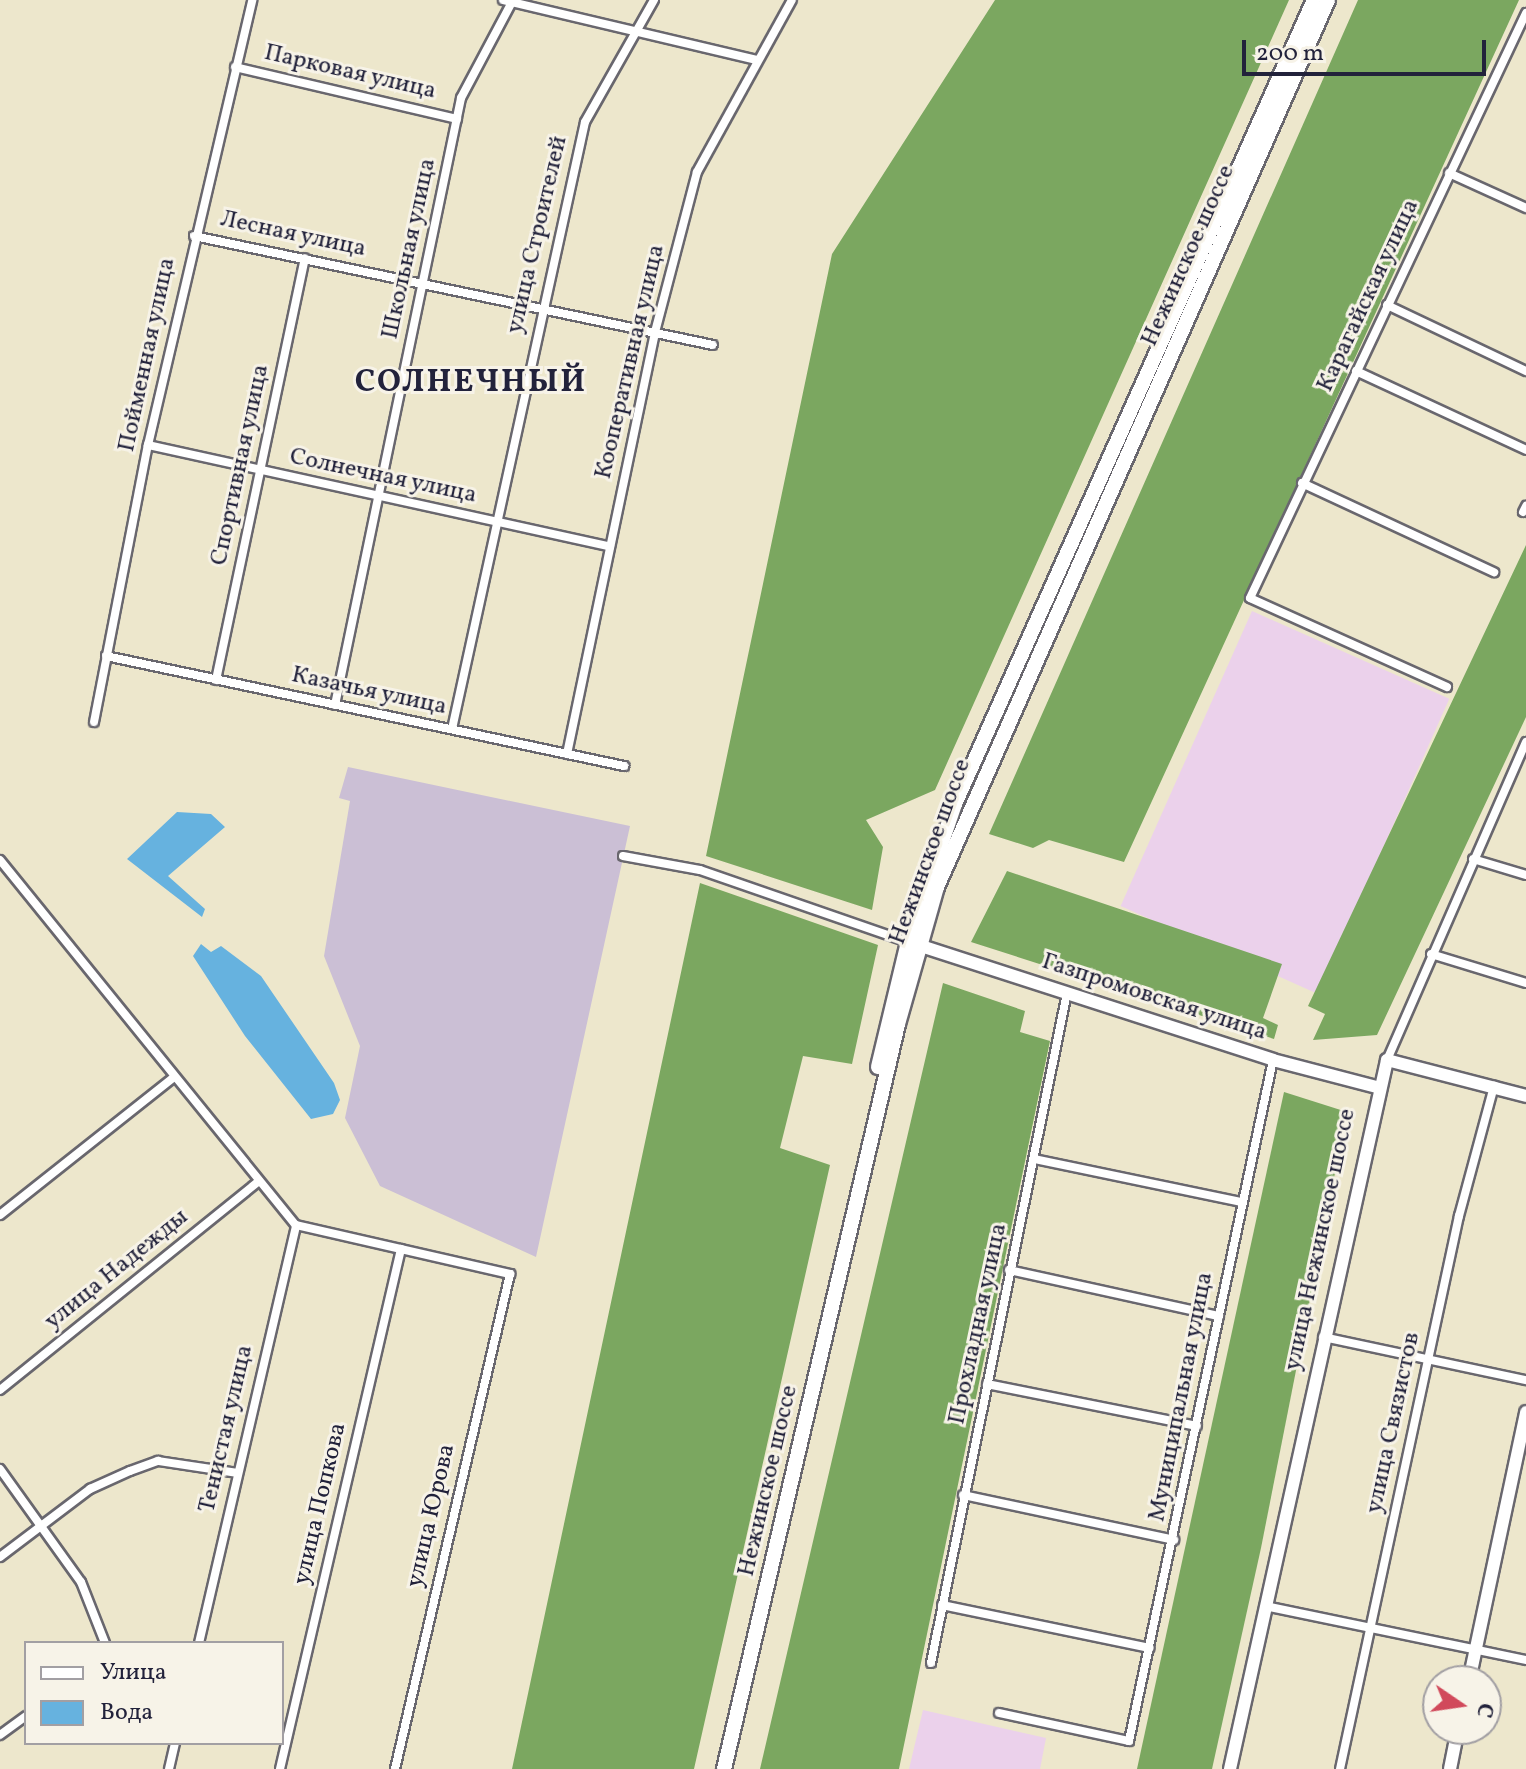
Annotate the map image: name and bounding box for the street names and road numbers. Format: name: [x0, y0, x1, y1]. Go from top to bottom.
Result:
street label: Парковая улица: [261, 39, 439, 107]
street label: улица Строителей: [501, 133, 575, 337]
street label: Школьная улица: [377, 156, 443, 342]
street label: Нежинское шоссе: [1136, 161, 1242, 351]
street label: Карагайская улица: [1312, 195, 1426, 397]
street label: Лесная улица: [217, 205, 369, 265]
street label: Кооперативная улица: [590, 242, 672, 482]
street label: Пойменная улица: [113, 255, 183, 455]
street label: Спортивная улица: [206, 361, 276, 569]
street label: Солнечная улица: [287, 443, 479, 511]
street label: Казачья улица: [288, 661, 450, 723]
street label: Нежинское шоссе: [884, 755, 978, 949]
street label: Газпромовская улица: [1038, 948, 1270, 1048]
street label: улица Нежинское шоссе: [1279, 1106, 1363, 1374]
street label: улица Надежды: [39, 1203, 195, 1337]
street label: Прохладная улица: [944, 1220, 1014, 1428]
street label: Муниципальная улица: [1144, 1269, 1220, 1525]
street label: улица Связистов: [1361, 1330, 1427, 1516]
street label: Тенистая улица: [194, 1342, 260, 1516]
street label: Нежинское шоссе: [733, 1383, 805, 1579]
street label: улица Попкова: [288, 1420, 354, 1588]
street label: улица Юрова: [401, 1441, 463, 1591]

